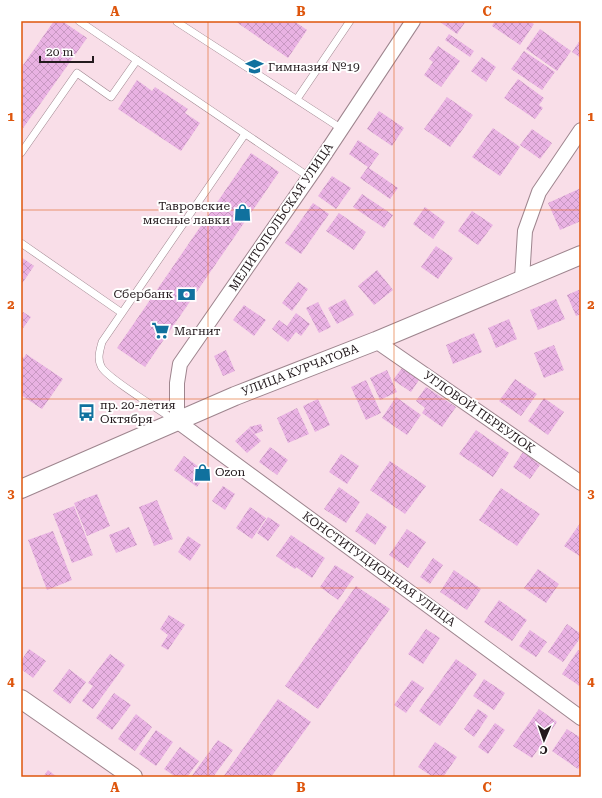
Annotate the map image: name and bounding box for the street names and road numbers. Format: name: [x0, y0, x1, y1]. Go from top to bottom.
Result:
street label: МЕЛИТОПОЛЬСКАЯ УЛИЦА: [226, 140, 336, 294]
street label: УЛИЦА КУРЧАТОВА: [240, 341, 361, 399]
street label: УГЛОВОЙ ПЕРЕУЛОК: [421, 368, 538, 456]
street label: КОНСТИТУЦИОННАЯ УЛИЦА: [300, 509, 459, 630]

